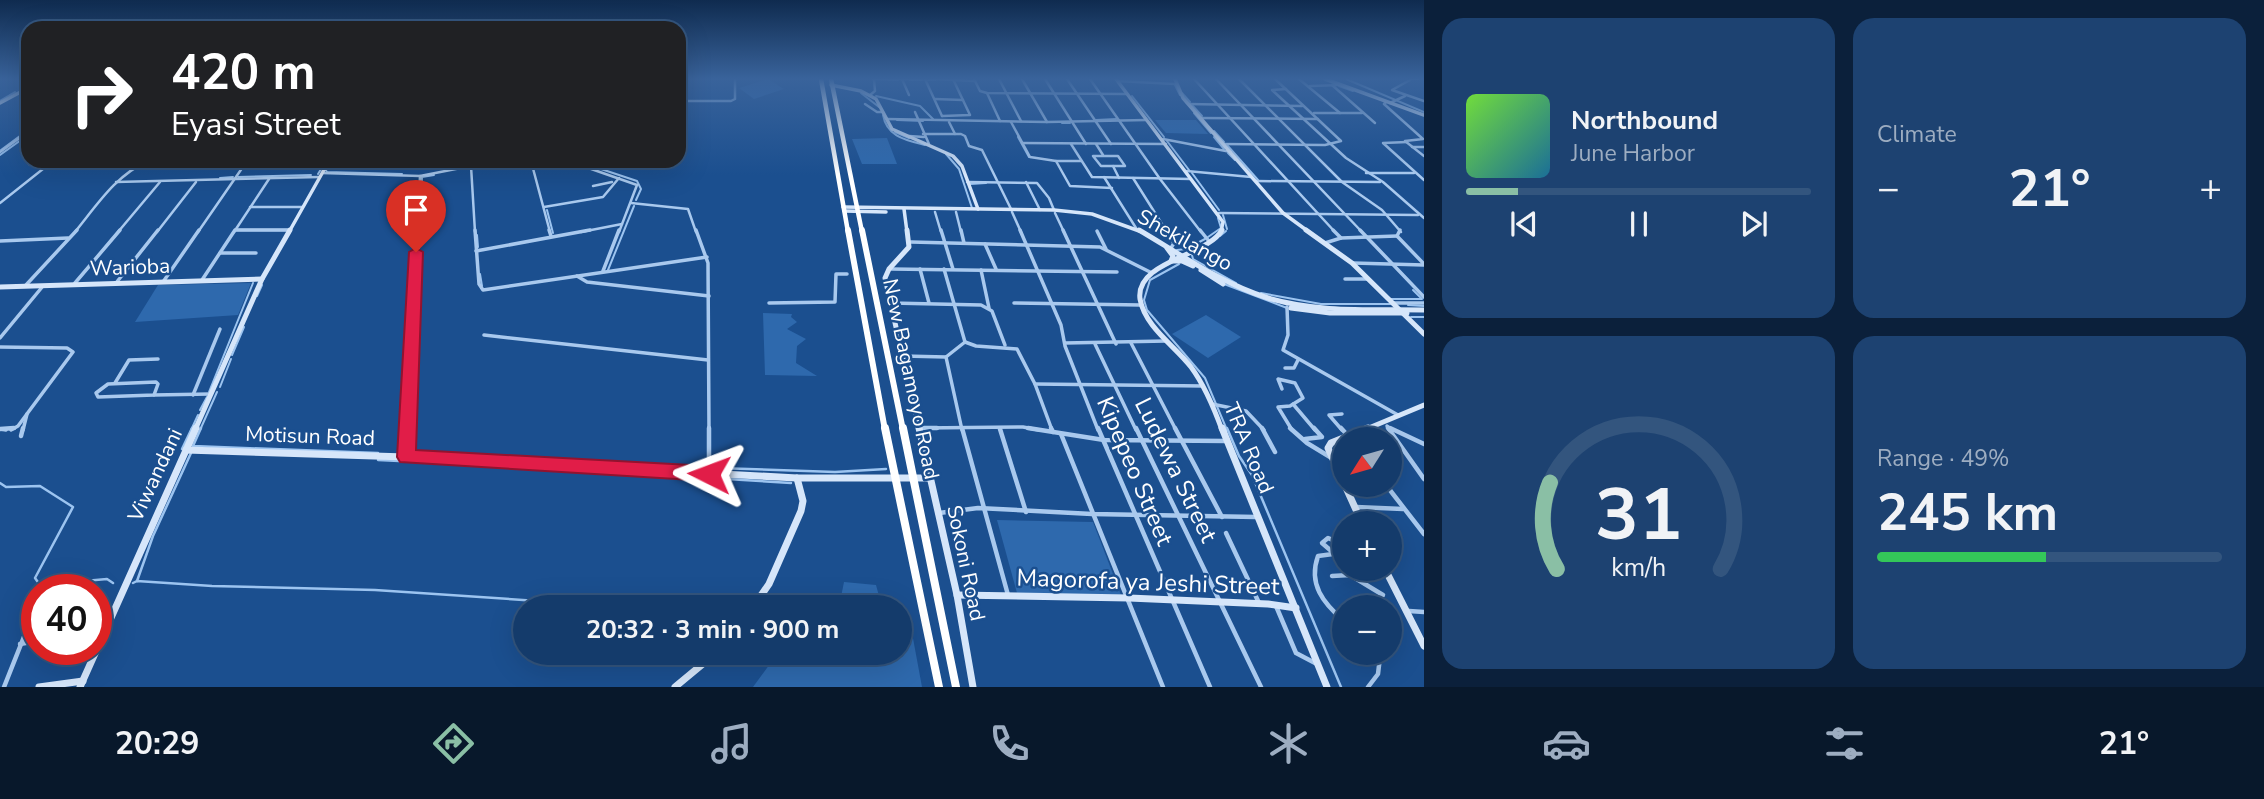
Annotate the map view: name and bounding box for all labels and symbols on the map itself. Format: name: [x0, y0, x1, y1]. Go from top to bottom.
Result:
pin: [386, 180, 446, 252]
street label: Shekilango: [1132, 202, 1238, 278]
street label: Warioba: [89, 252, 171, 282]
street label: New Bagamoyo Road: [876, 276, 946, 482]
street label: Kipepeo Street: [1089, 392, 1181, 551]
street label: Ludewa Street: [1127, 392, 1225, 548]
street label: TRA Road: [1217, 398, 1281, 498]
street label: Motisun Road: [245, 420, 375, 452]
street label: Viwandani: [121, 424, 189, 527]
north arrow: [1332, 427, 1402, 497]
position arrow: [672, 437, 746, 511]
street label: Sokoni Road: [940, 503, 992, 623]
street label: Magorofa ya Jeshi Street: [1016, 561, 1281, 603]
speed limit sign: 40: [21, 574, 112, 665]

